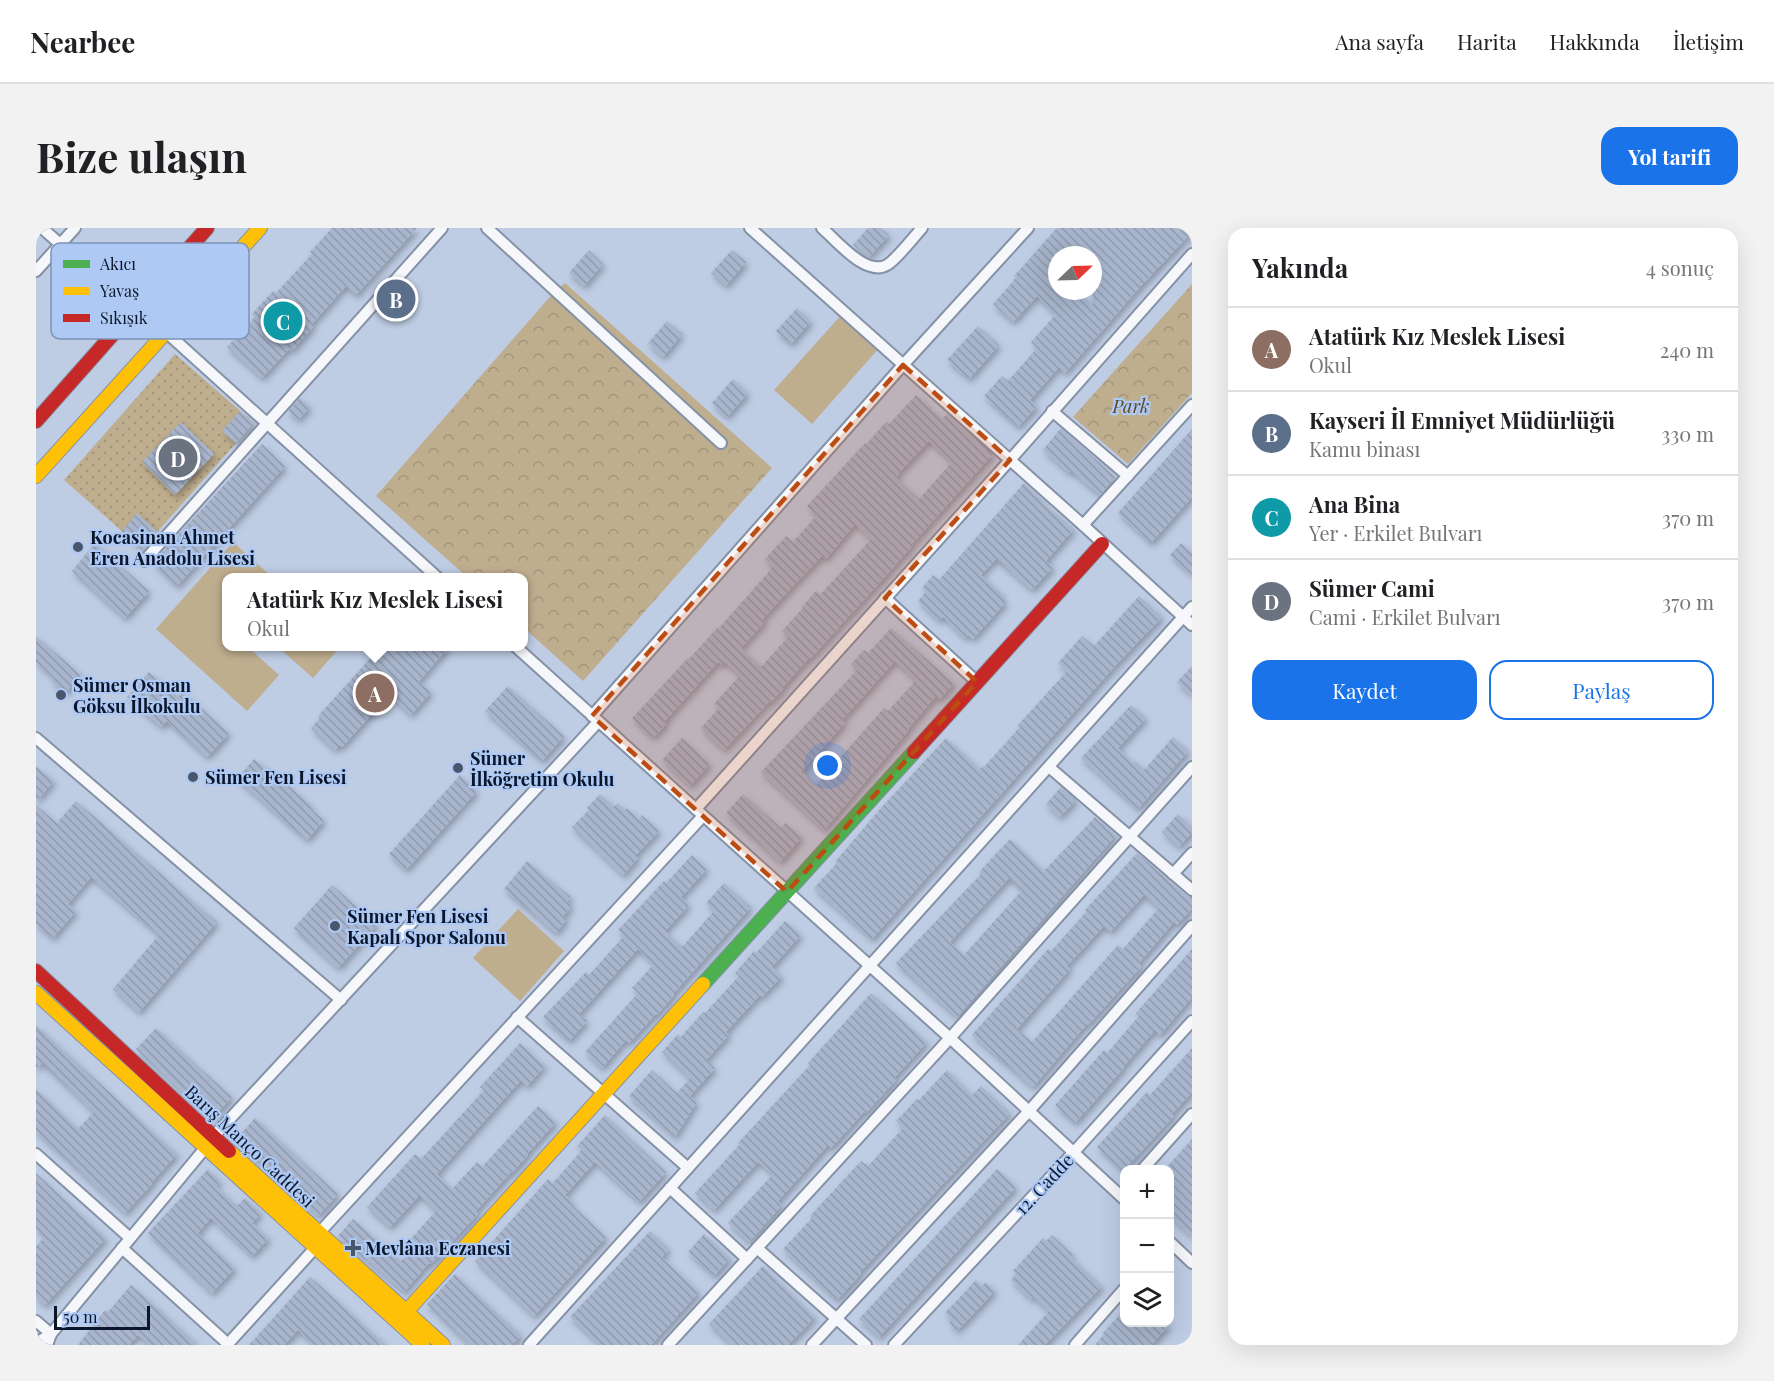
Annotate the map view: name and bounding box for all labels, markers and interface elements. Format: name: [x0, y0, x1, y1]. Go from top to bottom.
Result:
text: Nearbee: [30, 23, 135, 60]
text: Ana sayfa: [1335, 27, 1424, 55]
text: Harita: [1457, 27, 1517, 55]
text: Hakkında: [1550, 27, 1640, 55]
text: İletişim: [1673, 27, 1744, 55]
button: Yol tarifi: [1601, 127, 1738, 185]
text: Bize ulaşın: [36, 128, 247, 184]
legend: [51, 243, 249, 339]
north arrow: [1048, 246, 1102, 300]
text: Yakında: [1252, 250, 1348, 285]
text: Akıcı: [99, 253, 136, 274]
text: 4 sonuç: [1646, 254, 1714, 281]
pin: B: [376, 276, 416, 322]
text: Yavaş: [99, 280, 139, 301]
pin: C: [264, 298, 302, 344]
text: Sıkışık: [100, 307, 148, 328]
text: Atatürk Kız Meslek Lisesi: [1309, 321, 1565, 351]
text: A: [1265, 336, 1278, 363]
text: 240 m: [1660, 336, 1714, 363]
text: Okul: [1309, 351, 1352, 378]
park label: Park: [1112, 394, 1149, 418]
text: Kayseri İl Emniyet Müdürlüğü: [1309, 405, 1615, 435]
text: B: [1265, 420, 1278, 447]
text: 330 m: [1661, 420, 1714, 447]
text: Kamu binası: [1309, 435, 1420, 462]
pin: D: [158, 436, 198, 480]
text: Ana Bina: [1309, 489, 1400, 519]
text: C: [1264, 504, 1279, 531]
text: 370 m: [1662, 504, 1714, 531]
text: Yer · Erkilet Bulvarı: [1309, 519, 1482, 546]
place label: Kocasinan Ahmet Eren Anadolu Lisesi: [90, 525, 255, 570]
marker: Kocasinan Ahmet Eren Anadolu Lisesi: [71, 540, 85, 554]
popup: [222, 573, 528, 651]
text: Sümer Cami: [1309, 573, 1435, 603]
text: Atatürk Kız Meslek Lisesi: [247, 584, 503, 614]
text: D: [1264, 588, 1279, 615]
text: 370 m: [1662, 588, 1714, 615]
text: Cami · Erkilet Bulvarı: [1309, 603, 1501, 630]
text: Okul: [247, 614, 290, 641]
button: Kaydet: [1252, 660, 1477, 720]
button: Paylaş: [1489, 660, 1714, 720]
pin: A: [356, 670, 394, 716]
place label: Sümer Osman Göksu İlkokulu: [73, 673, 201, 718]
marker: Sümer Osman Göksu İlkokulu: [54, 688, 68, 702]
place label: Sümer İlköğretim Okulu: [470, 746, 615, 791]
your location: [813, 751, 842, 780]
marker: Sümer İlköğretim Okulu: [451, 761, 465, 775]
place label: Sümer Fen Lisesi: [205, 765, 347, 789]
marker: Sümer Fen Lisesi: [186, 770, 200, 784]
place label: Sümer Fen Lisesi Kapalı Spor Salonu: [347, 904, 506, 949]
marker: Sümer Fen Lisesi Kapalı Spor Salonu: [328, 919, 342, 933]
street label: Barış Manço Caddesi: [180, 1080, 320, 1212]
street label: 12. Cadde: [1009, 1148, 1079, 1220]
map controls: [1120, 1165, 1174, 1327]
button: +: [1120, 1165, 1174, 1219]
button: −: [1120, 1219, 1174, 1273]
place label: Mevlâna Eczanesi: [365, 1236, 511, 1260]
marker: Mevlâna Eczanesi: [346, 1241, 360, 1255]
button: layers: [1120, 1273, 1174, 1327]
scale bar: [54, 1303, 150, 1330]
text: 50 m: [63, 1306, 97, 1327]

